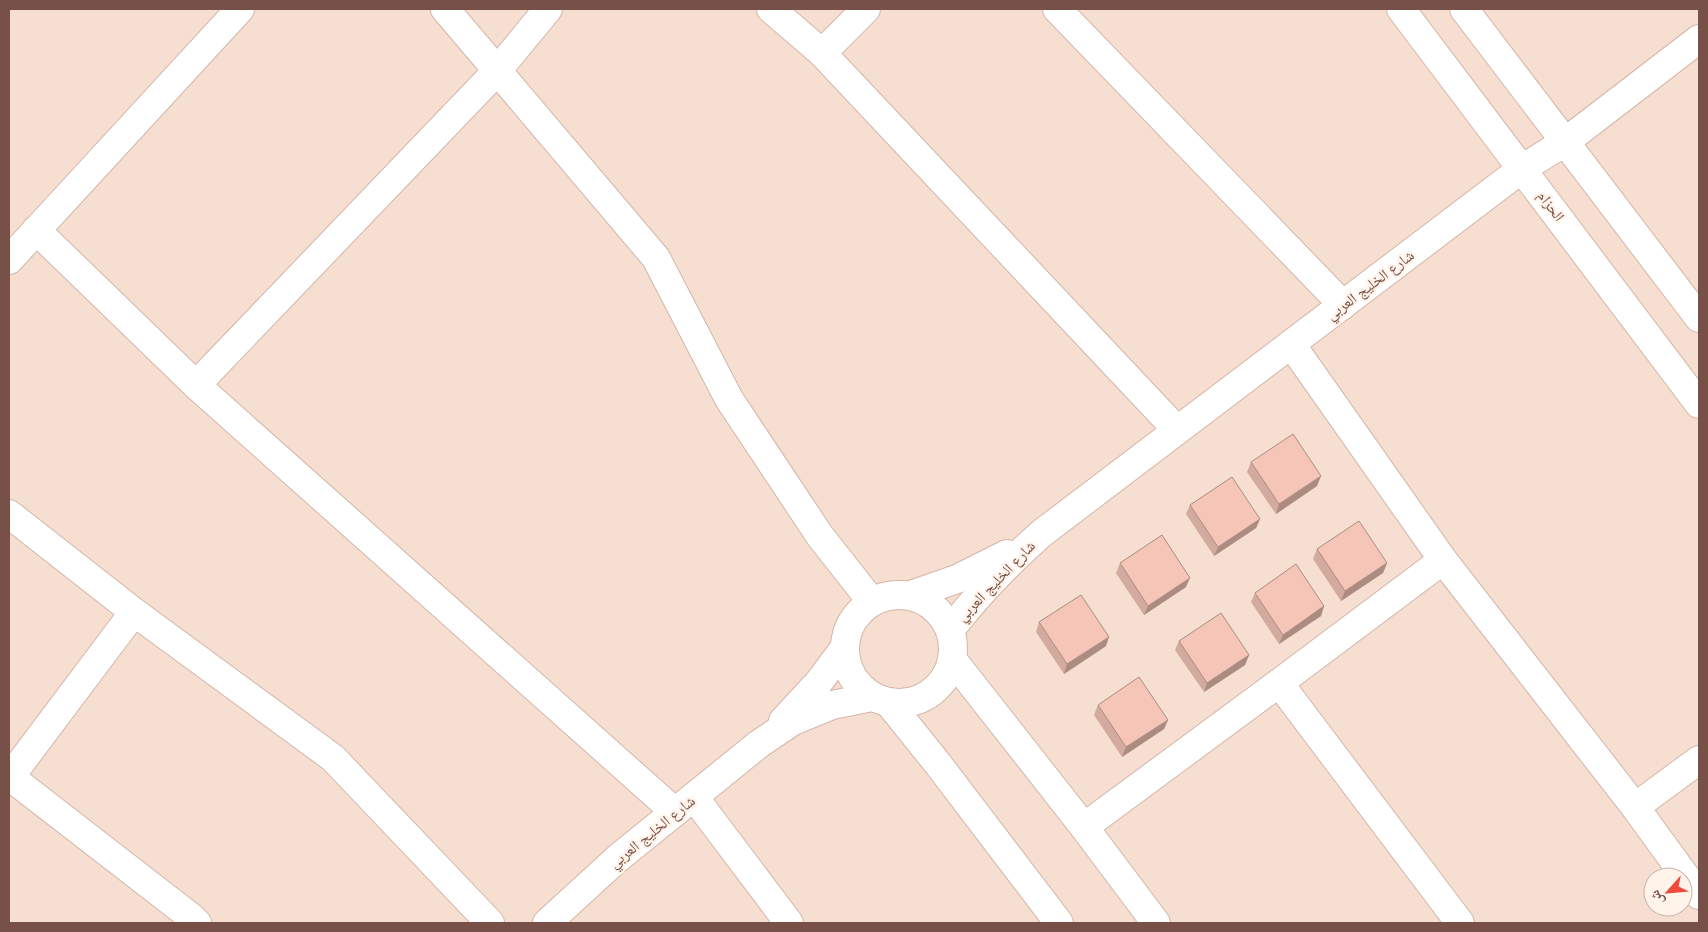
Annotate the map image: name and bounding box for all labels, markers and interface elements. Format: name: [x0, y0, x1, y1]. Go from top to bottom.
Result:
street label: الحزام: [1533, 187, 1569, 225]
street label: شارع الخليج العربي: [1322, 245, 1419, 326]
street label: شارع الخليج العربي: [952, 536, 1041, 627]
street label: شارع الخليج العربي: [605, 791, 701, 874]
north arrow: [1643, 867, 1693, 917]
text: ش: [1645, 887, 1668, 909]

